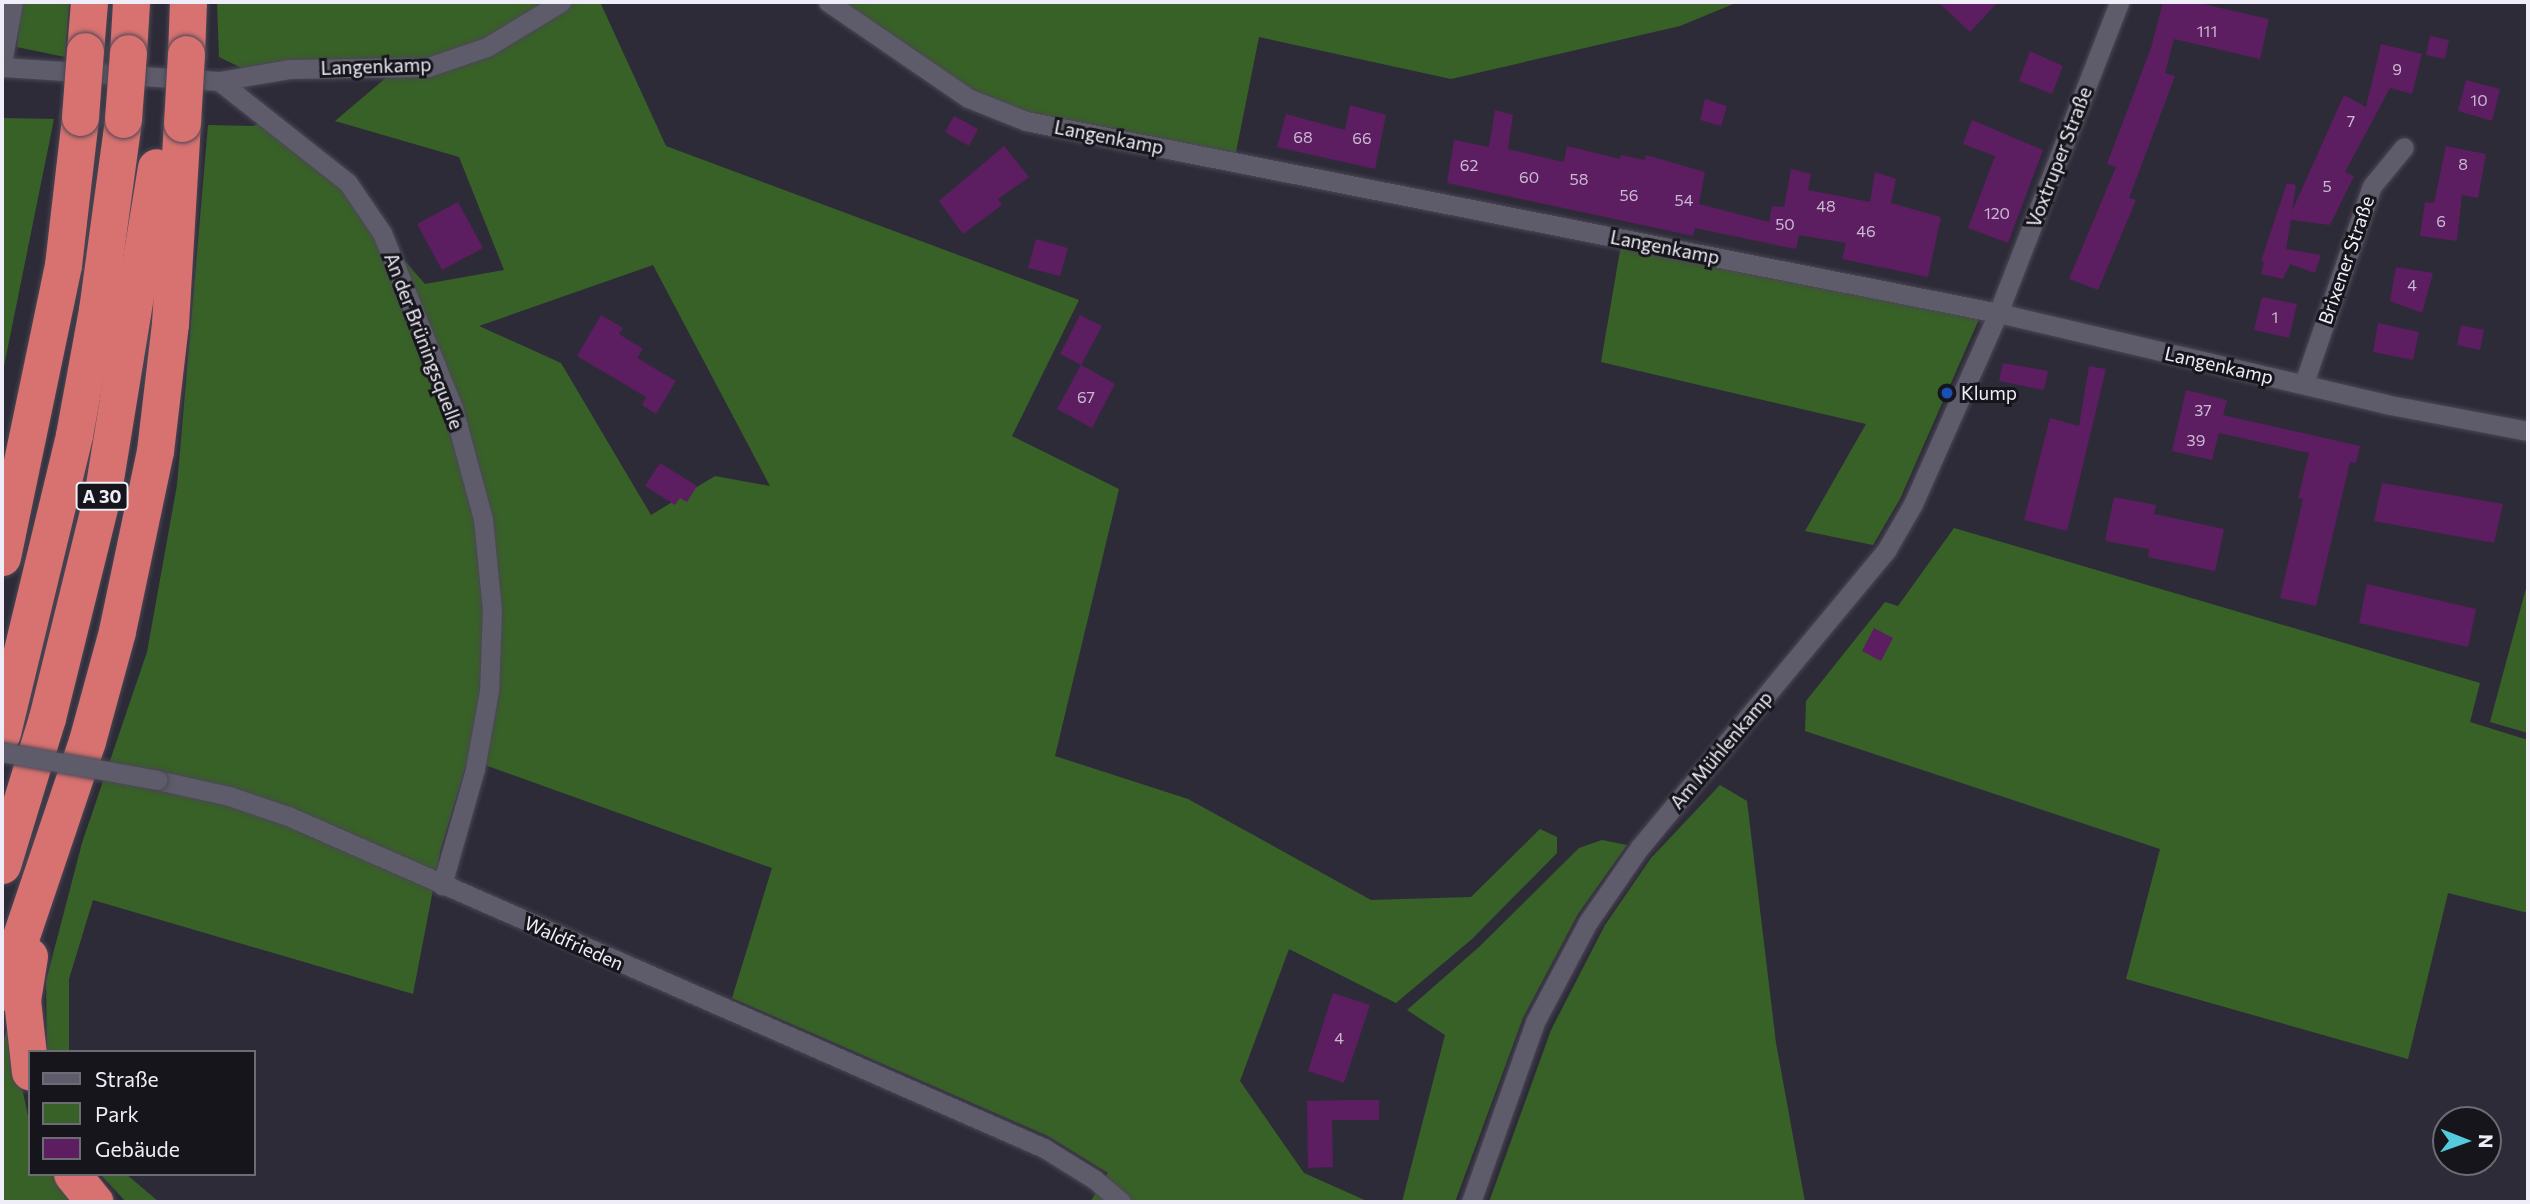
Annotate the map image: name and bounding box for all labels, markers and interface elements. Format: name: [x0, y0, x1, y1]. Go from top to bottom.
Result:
house number: 111: [2197, 21, 2217, 41]
street label: Langenkamp: [320, 53, 432, 79]
house number: 9: [2392, 59, 2402, 79]
street label: Voxtruper Straße: [2022, 83, 2096, 231]
house number: 10: [2470, 90, 2488, 110]
house number: 7: [2347, 111, 2355, 131]
street label: Langenkamp: [1052, 115, 1166, 159]
house number: 68: [1293, 127, 1313, 147]
house number: 66: [1352, 128, 1372, 148]
house number: 8: [2458, 154, 2468, 174]
house number: 62: [1460, 155, 1478, 175]
house number: 60: [1519, 167, 1539, 187]
house number: 58: [1570, 169, 1588, 189]
house number: 5: [2322, 176, 2332, 196]
house number: 56: [1620, 185, 1638, 205]
house number: 54: [1675, 190, 1693, 210]
street label: Brixener Straße: [2313, 193, 2379, 327]
house number: 48: [1816, 196, 1836, 216]
house number: 120: [1984, 203, 2010, 223]
house number: 6: [2436, 211, 2446, 231]
house number: 50: [1775, 214, 1795, 234]
house number: 46: [1856, 221, 1876, 241]
street label: Langenkamp: [1608, 225, 1722, 269]
street label: An der Brüningsquelle: [380, 249, 468, 433]
house number: 4: [2407, 275, 2417, 295]
house number: 1: [2272, 307, 2278, 327]
street label: Langenkamp: [2162, 341, 2276, 389]
place label: Klump: [1961, 382, 2017, 404]
marker: Klump: [1939, 385, 1955, 401]
house number: 67: [1077, 387, 1095, 407]
house number: 37: [2194, 400, 2212, 420]
house number: 39: [2187, 430, 2205, 450]
road number: A 30: [74, 482, 130, 510]
street label: Am Mühlenkamp: [1665, 686, 1777, 814]
street label: Waldfrieden: [521, 911, 627, 975]
house number: 4: [1334, 1028, 1344, 1048]
legend: [28, 1050, 256, 1176]
text: Straße: [95, 1066, 159, 1091]
text: Park: [95, 1101, 139, 1126]
north arrow: [2432, 1106, 2502, 1176]
text: N: [2475, 1134, 2498, 1149]
text: Gebäude: [95, 1136, 180, 1161]

